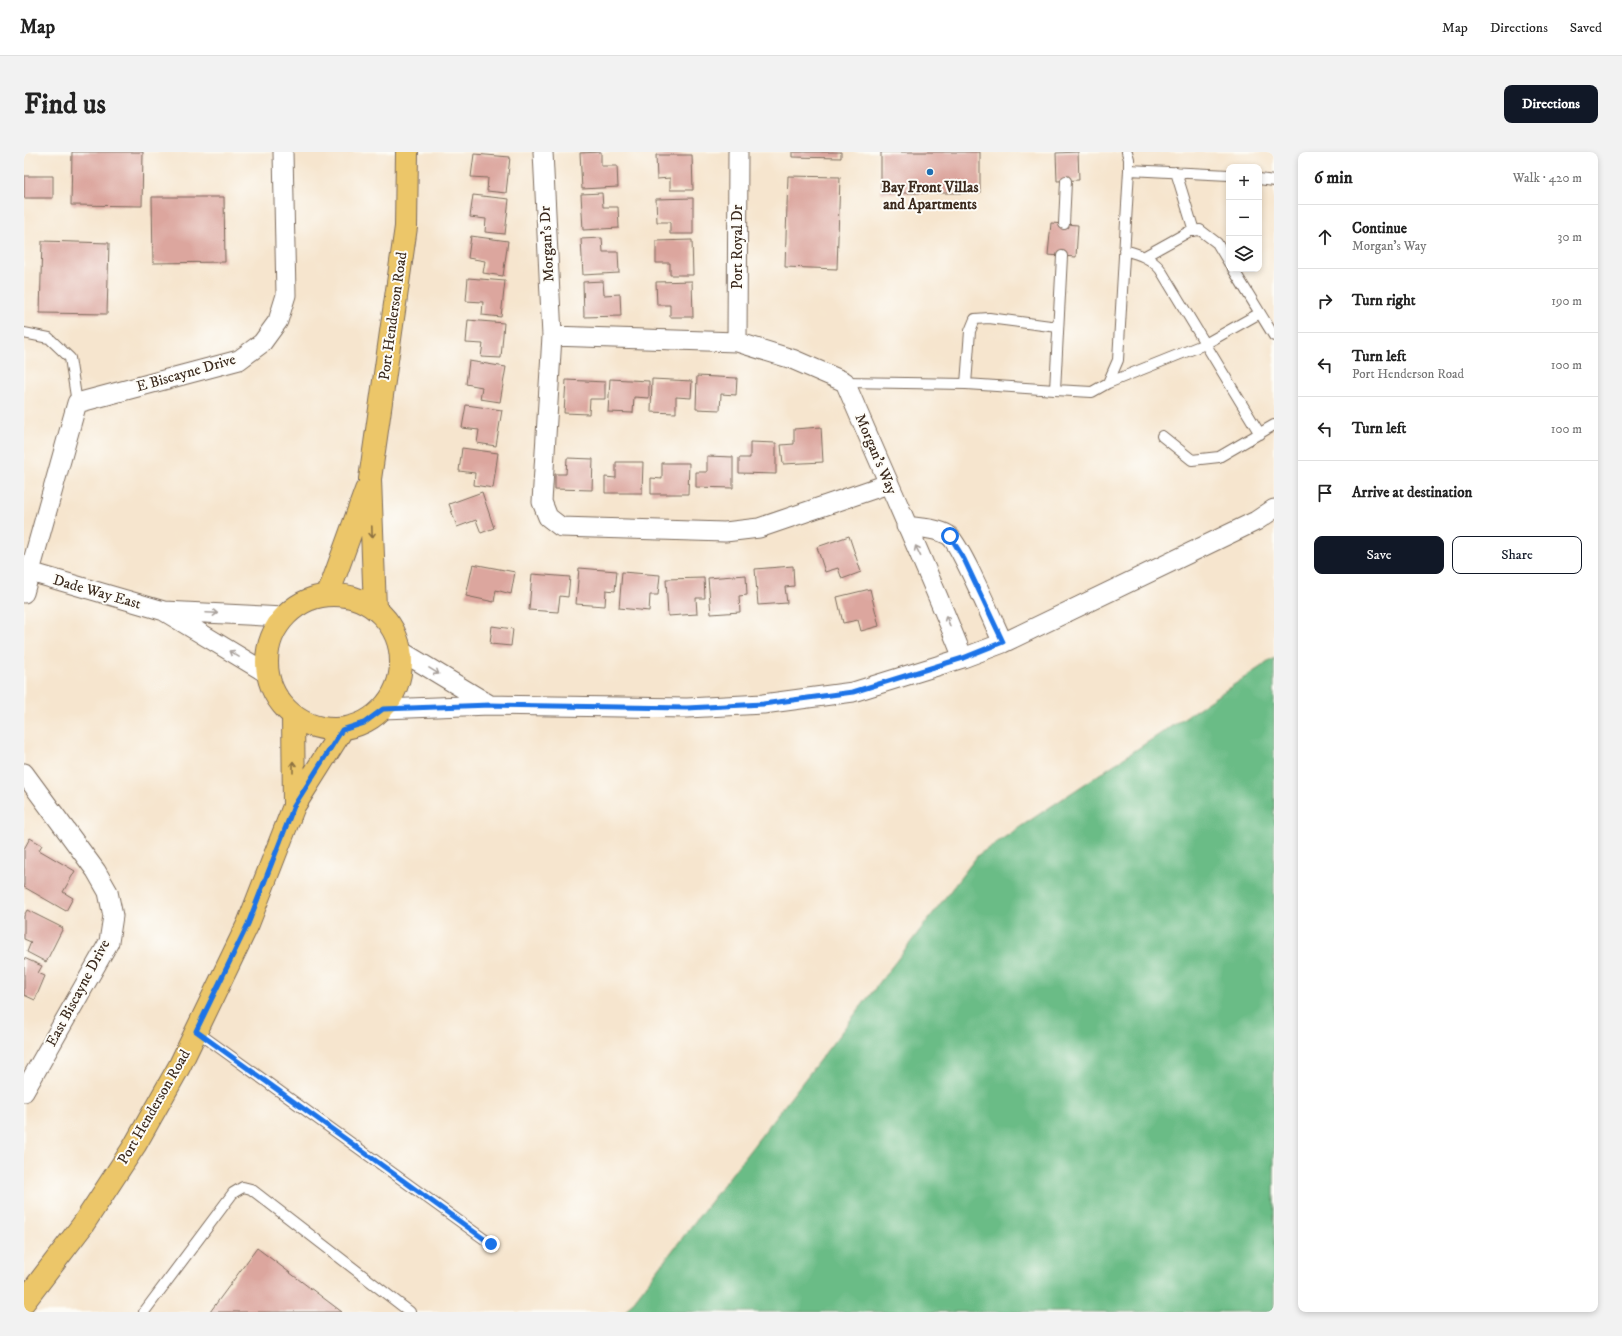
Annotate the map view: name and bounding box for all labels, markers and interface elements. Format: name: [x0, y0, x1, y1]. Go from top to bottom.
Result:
text: Map: [20, 16, 55, 39]
text: Map: [1442, 19, 1468, 37]
text: Directions: [1490, 19, 1548, 37]
text: Saved: [1570, 19, 1602, 37]
button: Directions: [1504, 85, 1598, 123]
text: Find us: [24, 87, 106, 122]
map controls: [1226, 164, 1262, 272]
button: +: [1226, 164, 1262, 200]
marker: Bay Front Villas and Apartments: [925, 167, 935, 177]
text: 6 min: [1314, 167, 1353, 189]
text: Walk · 420 m: [1513, 170, 1582, 186]
place label: Bay Front Villas and Apartments: [882, 178, 978, 214]
button: −: [1226, 200, 1262, 236]
street label: Port Royal Dr: [728, 204, 747, 289]
street label: Morgan's Dr: [535, 205, 558, 283]
text: Continue: [1352, 219, 1407, 238]
icon: ahead: [1314, 226, 1336, 248]
text: 30 m: [1558, 229, 1582, 245]
button: layers: [1226, 236, 1262, 272]
text: Morgan's Way: [1352, 238, 1426, 254]
street label: Port Henderson Road: [375, 250, 411, 381]
icon: right: [1314, 290, 1336, 312]
text: Turn right: [1352, 291, 1415, 310]
text: 190 m: [1551, 293, 1582, 309]
text: Turn left: [1352, 347, 1406, 366]
street label: E Biscayne Drive: [134, 350, 238, 396]
icon: left: [1314, 354, 1336, 376]
text: 100 m: [1551, 357, 1582, 373]
text: Port Henderson Road: [1352, 366, 1464, 382]
street label: Morgan's Way: [850, 411, 902, 498]
icon: left: [1314, 418, 1336, 440]
text: Turn left: [1352, 419, 1406, 438]
text: 100 m: [1551, 421, 1582, 437]
icon: arrive: [1314, 482, 1336, 504]
text: Arrive at destination: [1352, 483, 1472, 502]
one-way arrow: [368, 525, 376, 538]
route start: [941, 527, 959, 545]
button: Save: [1314, 536, 1444, 574]
button: Share: [1452, 536, 1582, 574]
one-way arrow: [914, 546, 921, 558]
street label: Dade Way East: [51, 570, 143, 614]
one-way arrow: [205, 610, 218, 617]
one-way arrow: [944, 616, 952, 628]
one-way arrow: [228, 649, 240, 657]
one-way arrow: [428, 668, 440, 676]
one-way arrow: [289, 761, 297, 774]
street label: East Biscayne Drive: [42, 936, 114, 1050]
street label: Port Henderson Road: [113, 1046, 195, 1168]
route end: [482, 1235, 500, 1253]

